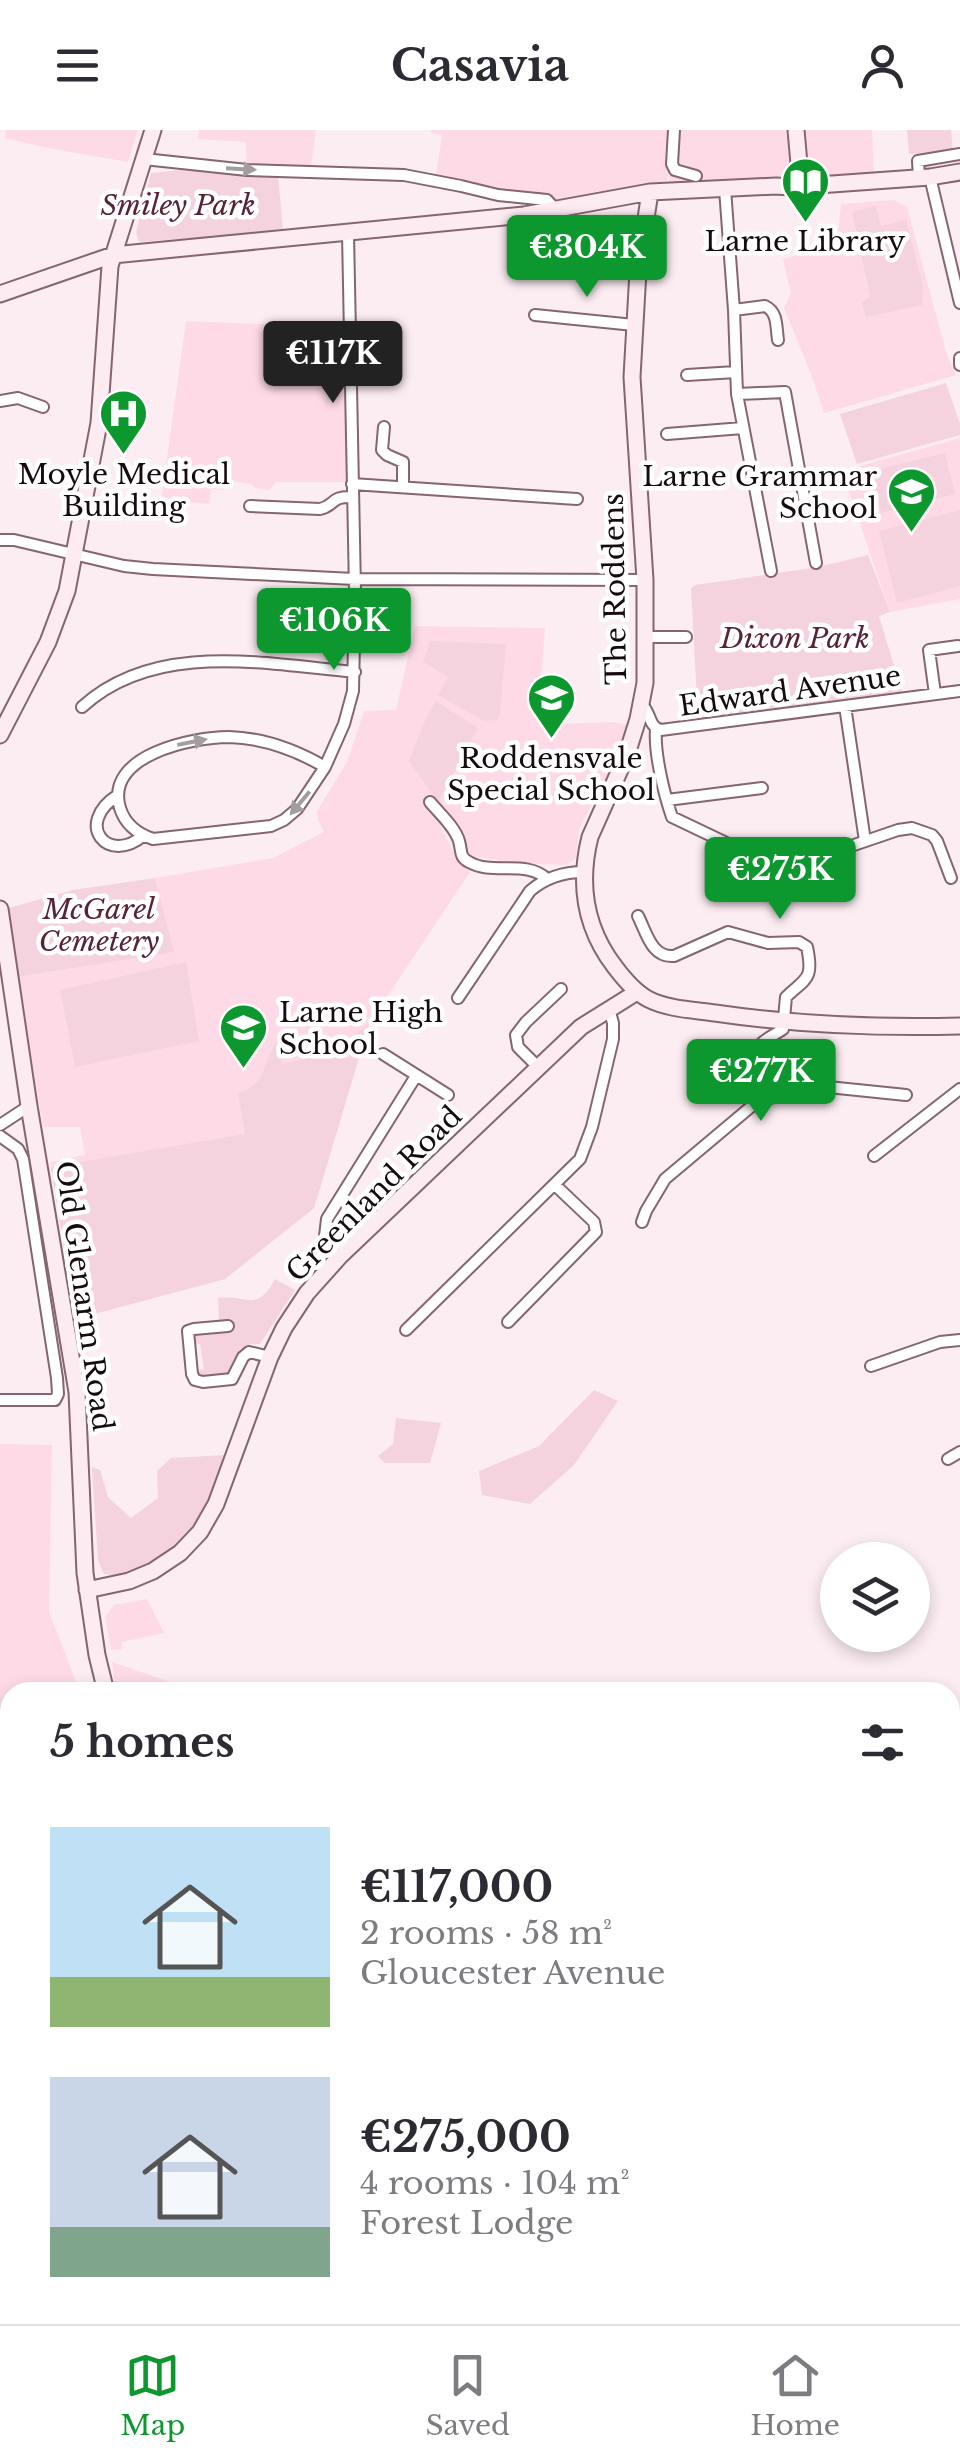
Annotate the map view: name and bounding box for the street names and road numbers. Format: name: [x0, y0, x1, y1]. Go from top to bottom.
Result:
street label: The Roddens: [596, 493, 634, 685]
street label: Edward Avenue: [677, 658, 903, 724]
street label: Greenland Road: [279, 1099, 469, 1289]
street label: Old Glenarm Road: [48, 1159, 120, 1433]

